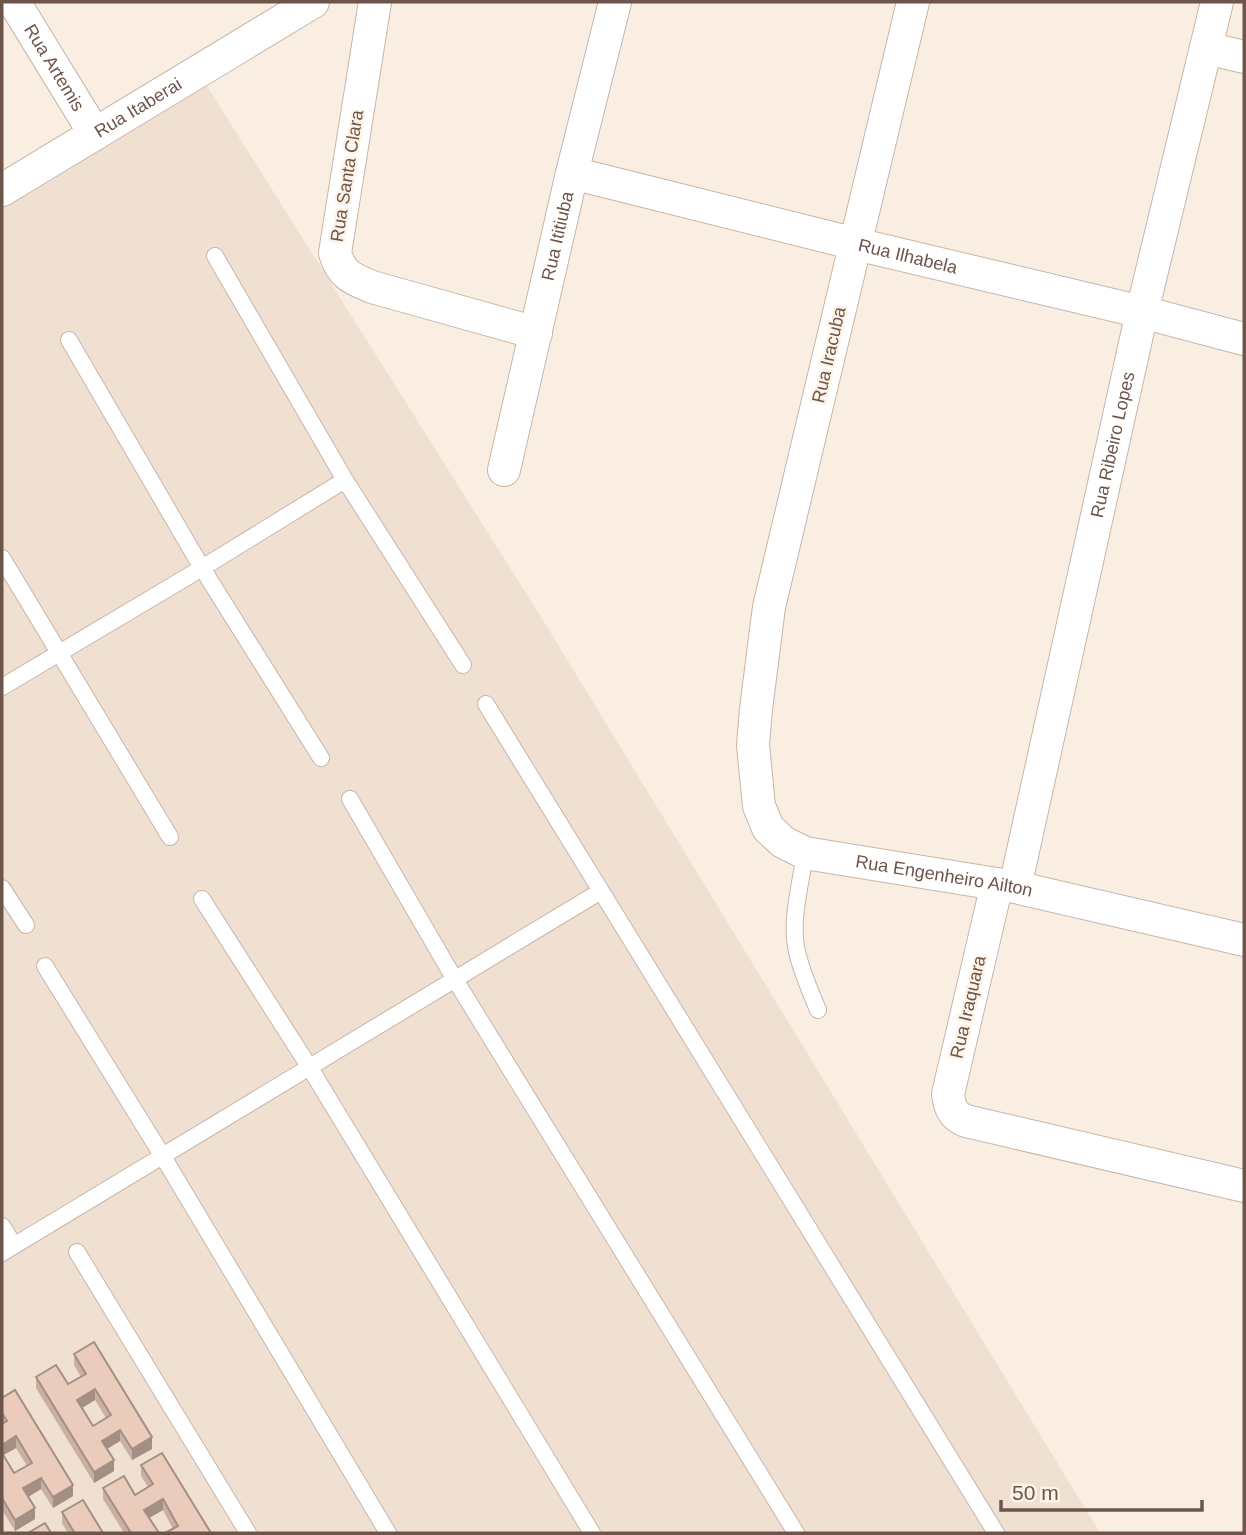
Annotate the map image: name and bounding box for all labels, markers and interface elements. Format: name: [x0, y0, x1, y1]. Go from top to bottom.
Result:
street label: Rua Artemis: [20, 21, 88, 115]
street label: Rua Itaberai: [91, 74, 185, 142]
street label: Rua Santa Clara: [327, 108, 367, 243]
street label: Rua Ititiuba: [538, 188, 578, 283]
street label: Rua Ilhabela: [856, 235, 960, 278]
street label: Rua Iracuba: [808, 304, 850, 405]
street label: Rua Ribeiro Lopes: [1087, 370, 1139, 520]
street label: Rua Engenheiro Ailton: [854, 851, 1035, 901]
street label: Rua Iraquara: [946, 953, 990, 1060]
scale bar: [1001, 1468, 1202, 1512]
text: 50 m: [1012, 1481, 1059, 1504]

